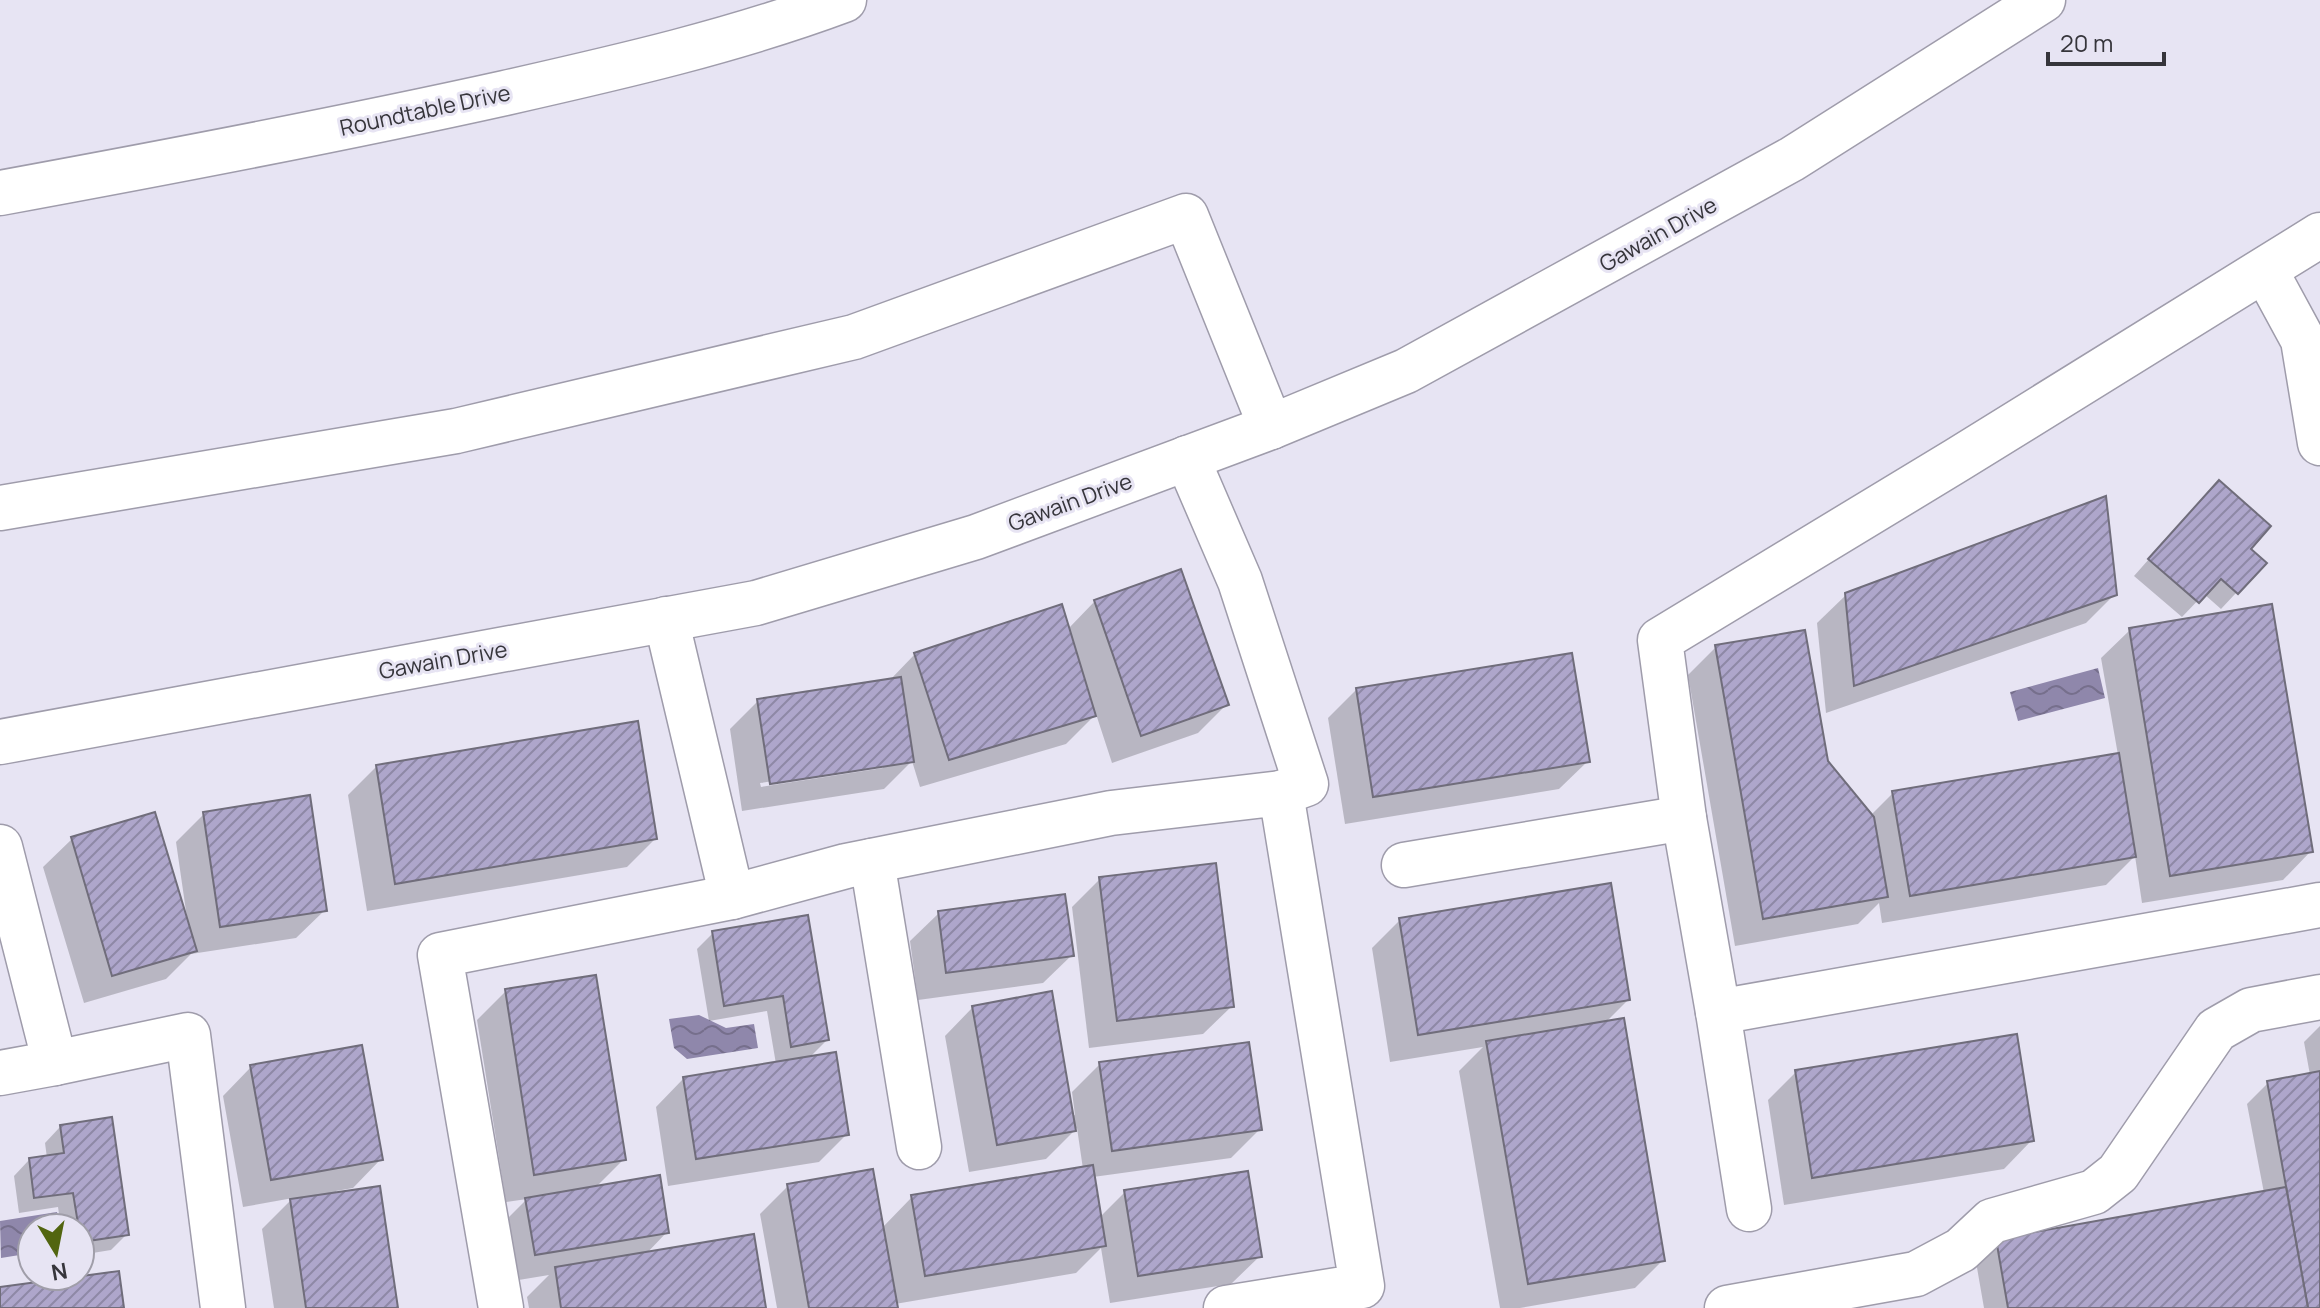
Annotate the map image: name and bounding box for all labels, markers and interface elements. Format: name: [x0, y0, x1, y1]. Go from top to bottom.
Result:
scale bar: [2048, 16, 2164, 66]
text: 20 m: [2060, 26, 2113, 59]
street label: Roundtable Drive: [337, 77, 513, 143]
street label: Gawain Drive: [1594, 189, 1722, 279]
street label: Gawain Drive: [1004, 466, 1136, 538]
street label: Gawain Drive: [376, 634, 510, 686]
north arrow: [16, 1212, 96, 1292]
text: N: [49, 1256, 70, 1288]

